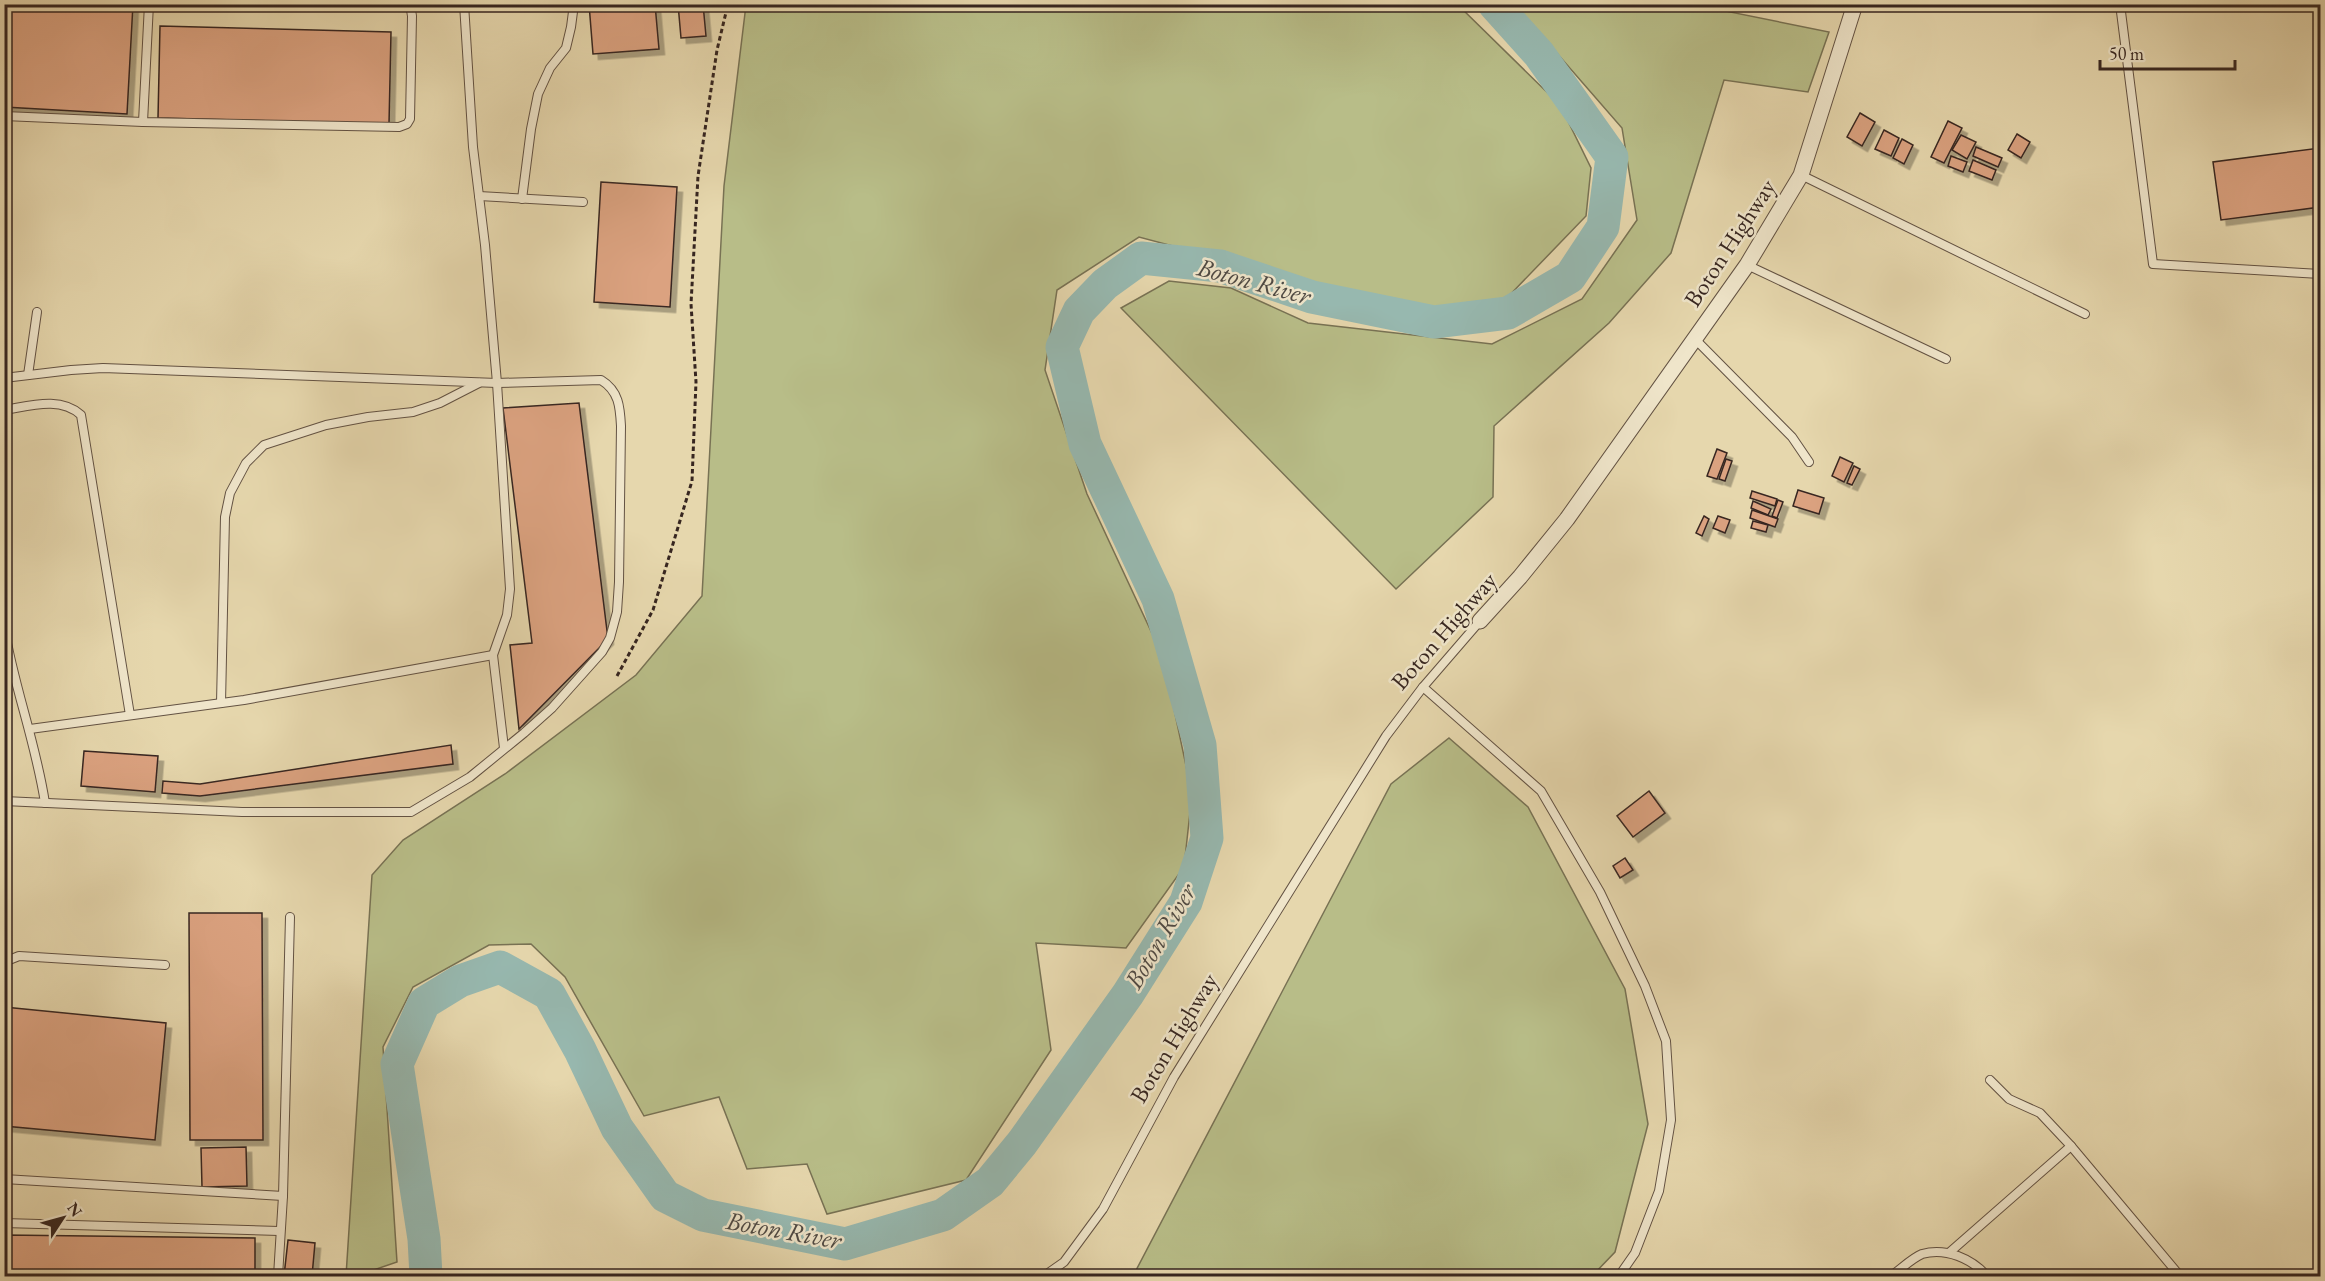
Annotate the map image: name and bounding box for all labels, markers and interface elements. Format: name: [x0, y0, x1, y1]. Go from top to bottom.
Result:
scale bar: [2100, 33, 2235, 71]
text: 50 m: [2109, 42, 2144, 65]
street label: Boton Highway: [1677, 173, 1783, 313]
water label: Boton River: [1193, 249, 1316, 313]
street label: Boton Highway: [1384, 565, 1504, 696]
water label: Boton River: [1116, 876, 1204, 996]
street label: Boton Highway: [1123, 967, 1225, 1108]
north arrow: [33, 1188, 93, 1248]
text: N: [62, 1198, 87, 1221]
water label: Boton River: [723, 1203, 845, 1257]

